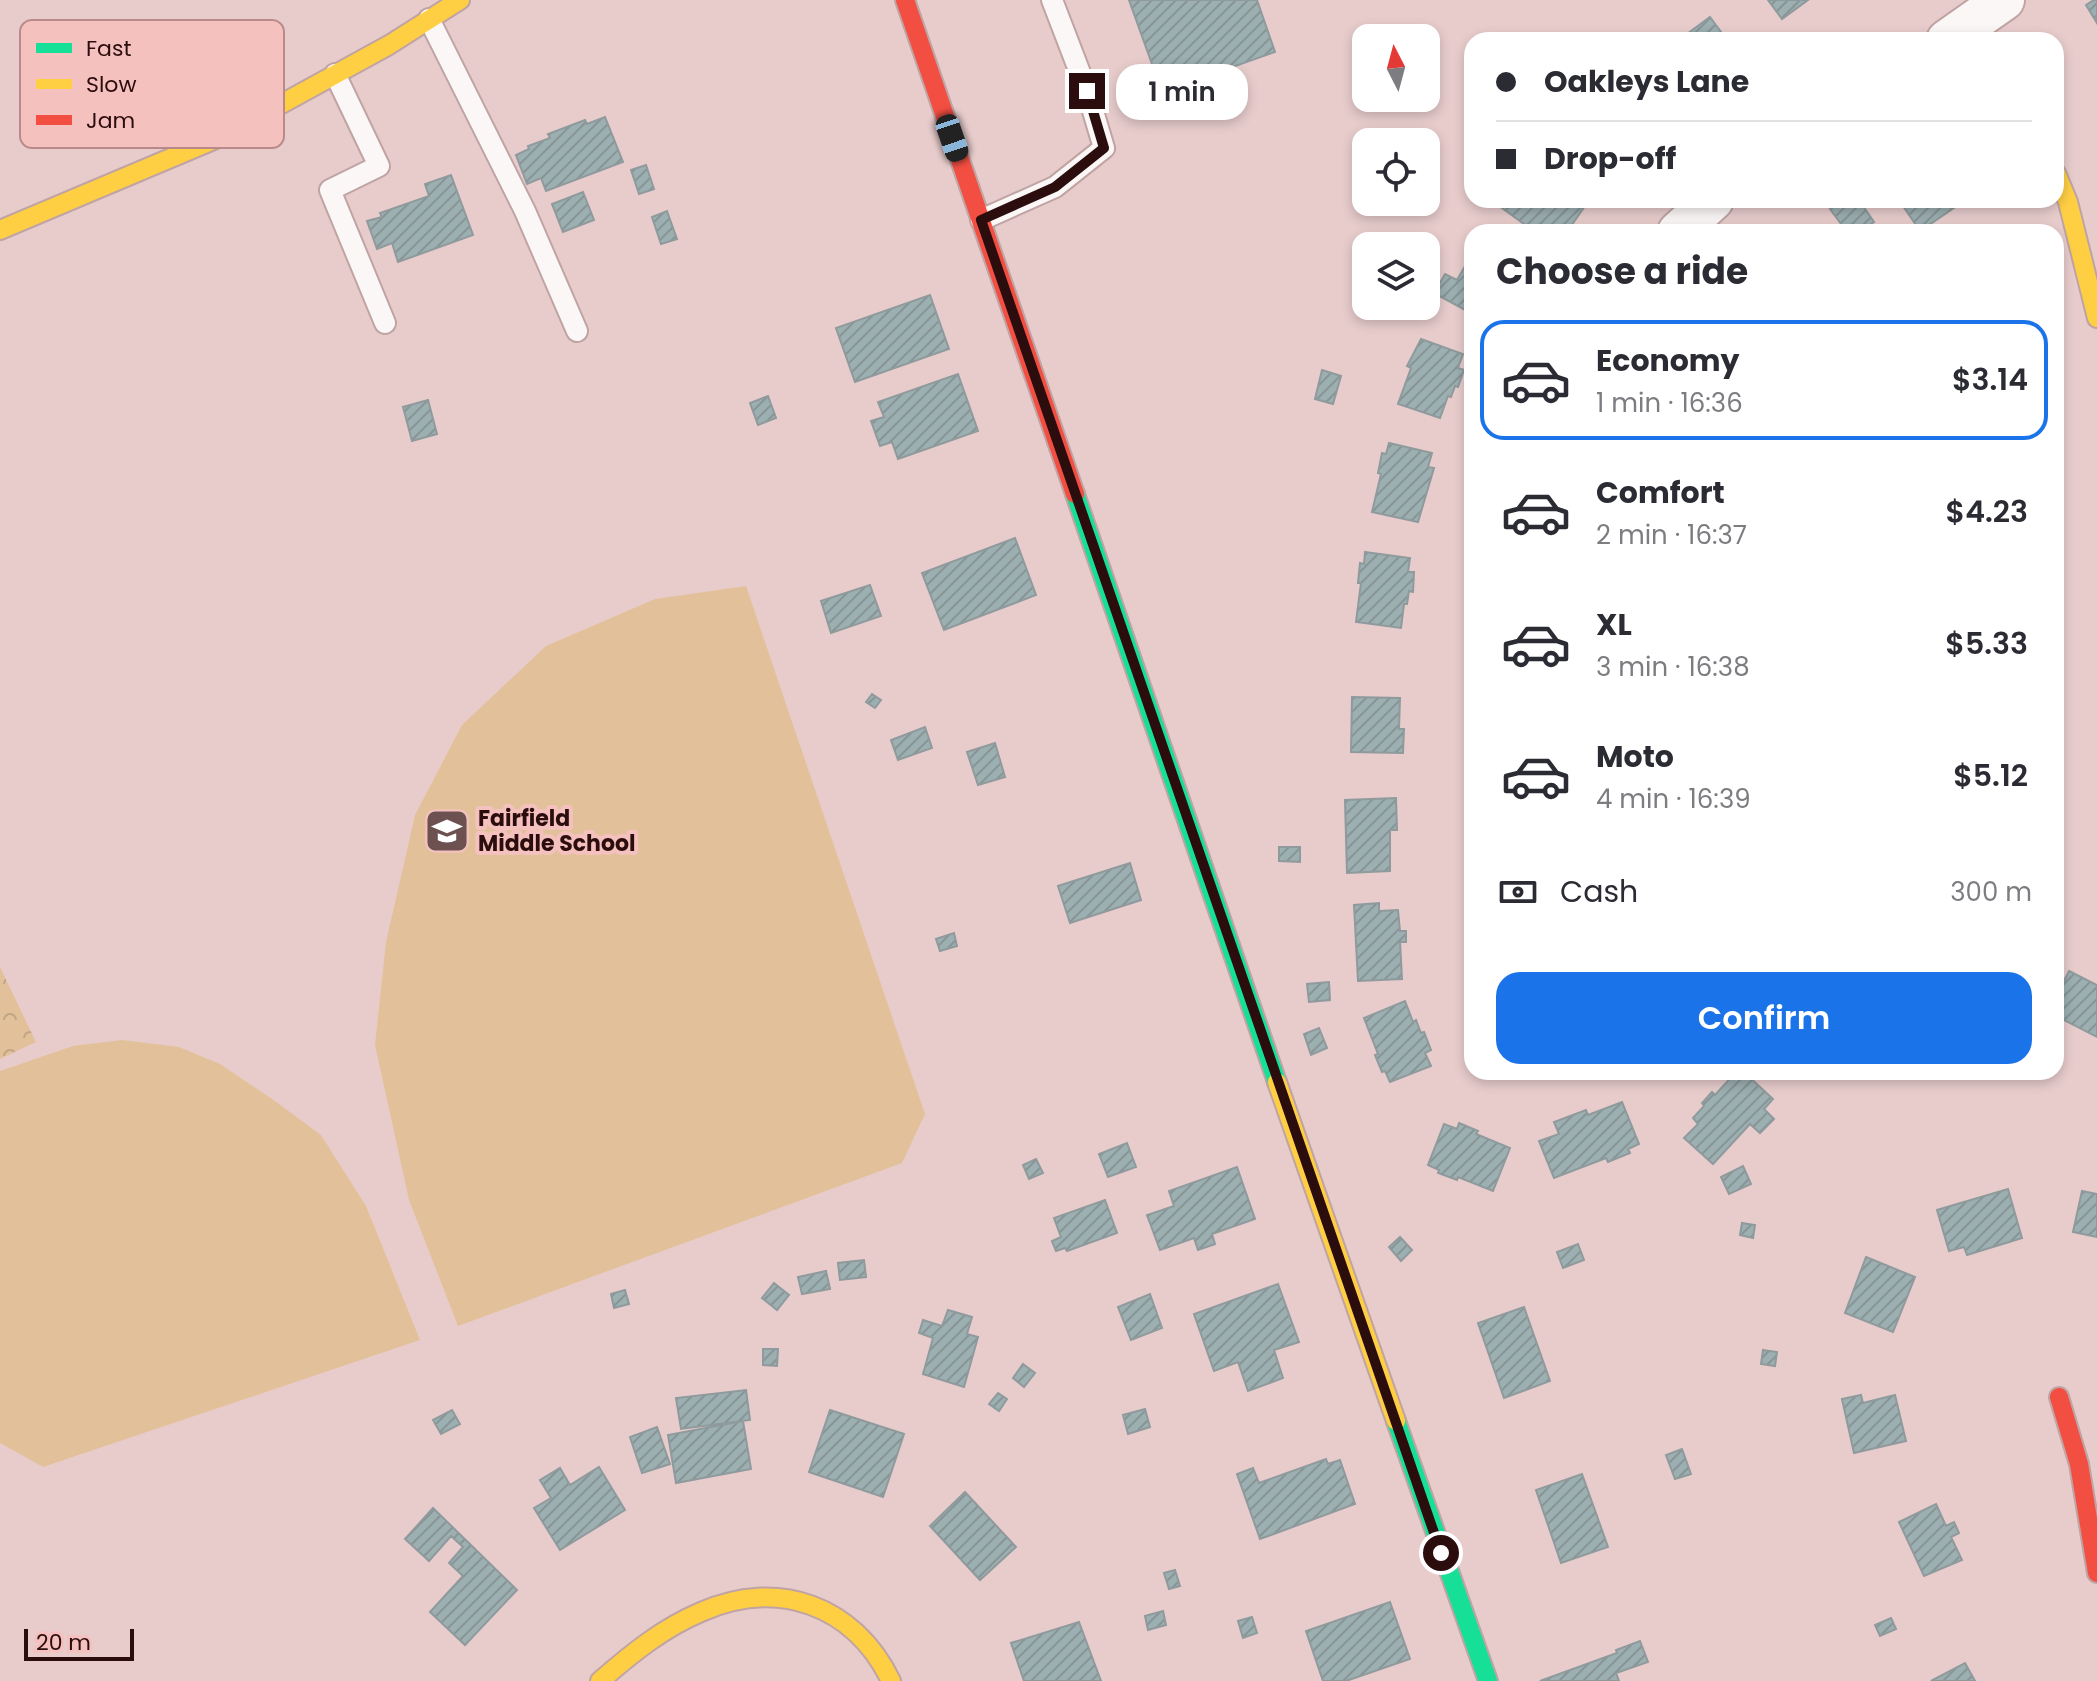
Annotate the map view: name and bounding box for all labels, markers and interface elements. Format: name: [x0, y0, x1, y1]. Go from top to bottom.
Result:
legend: [20, 20, 284, 148]
north arrow: [1352, 24, 1440, 112]
map controls: [1352, 24, 1440, 320]
text: Fast: [86, 33, 131, 64]
text: Oakleys Lane: [1544, 60, 1749, 103]
callout: 1 min: [1115, 63, 1247, 119]
text: Slow: [86, 69, 136, 100]
route end: [1069, 73, 1105, 109]
text: 1 min: [1148, 74, 1216, 110]
text: Jam: [86, 105, 135, 136]
car: [933, 111, 971, 165]
button: locate: [1352, 128, 1440, 216]
text: Drop-off: [1544, 137, 1676, 180]
button: layers: [1352, 232, 1440, 320]
text: Choose a ride: [1496, 246, 1748, 297]
text: Economy: [1596, 339, 1740, 382]
icon: car: [1500, 344, 1572, 416]
text: $3.14: [1952, 358, 2028, 401]
text: 1 min · 16:36: [1596, 385, 1743, 421]
text: Comfort: [1596, 471, 1725, 514]
icon: car: [1500, 476, 1572, 548]
text: $4.23: [1946, 490, 2028, 533]
text: 2 min · 16:37: [1596, 517, 1747, 553]
text: XL: [1596, 603, 1632, 646]
icon: car: [1500, 608, 1572, 680]
text: $5.33: [1945, 622, 2028, 665]
text: 3 min · 16:38: [1596, 649, 1750, 685]
text: Moto: [1596, 735, 1674, 778]
icon: car: [1500, 740, 1572, 812]
text: $5.12: [1953, 754, 2028, 797]
text: 4 min · 16:39: [1596, 781, 1751, 817]
place label: Fairfield Middle School: [478, 803, 635, 859]
school or university icon: Fairfield Middle School: [423, 807, 471, 855]
icon: cash: [1496, 870, 1540, 914]
text: Cash: [1560, 870, 1638, 913]
text: 300 m: [1950, 874, 2032, 910]
button: Confirm: [1496, 972, 2032, 1064]
route start: [1423, 1535, 1459, 1571]
scale bar: [24, 1625, 134, 1661]
text: 20 m: [36, 1627, 91, 1658]

